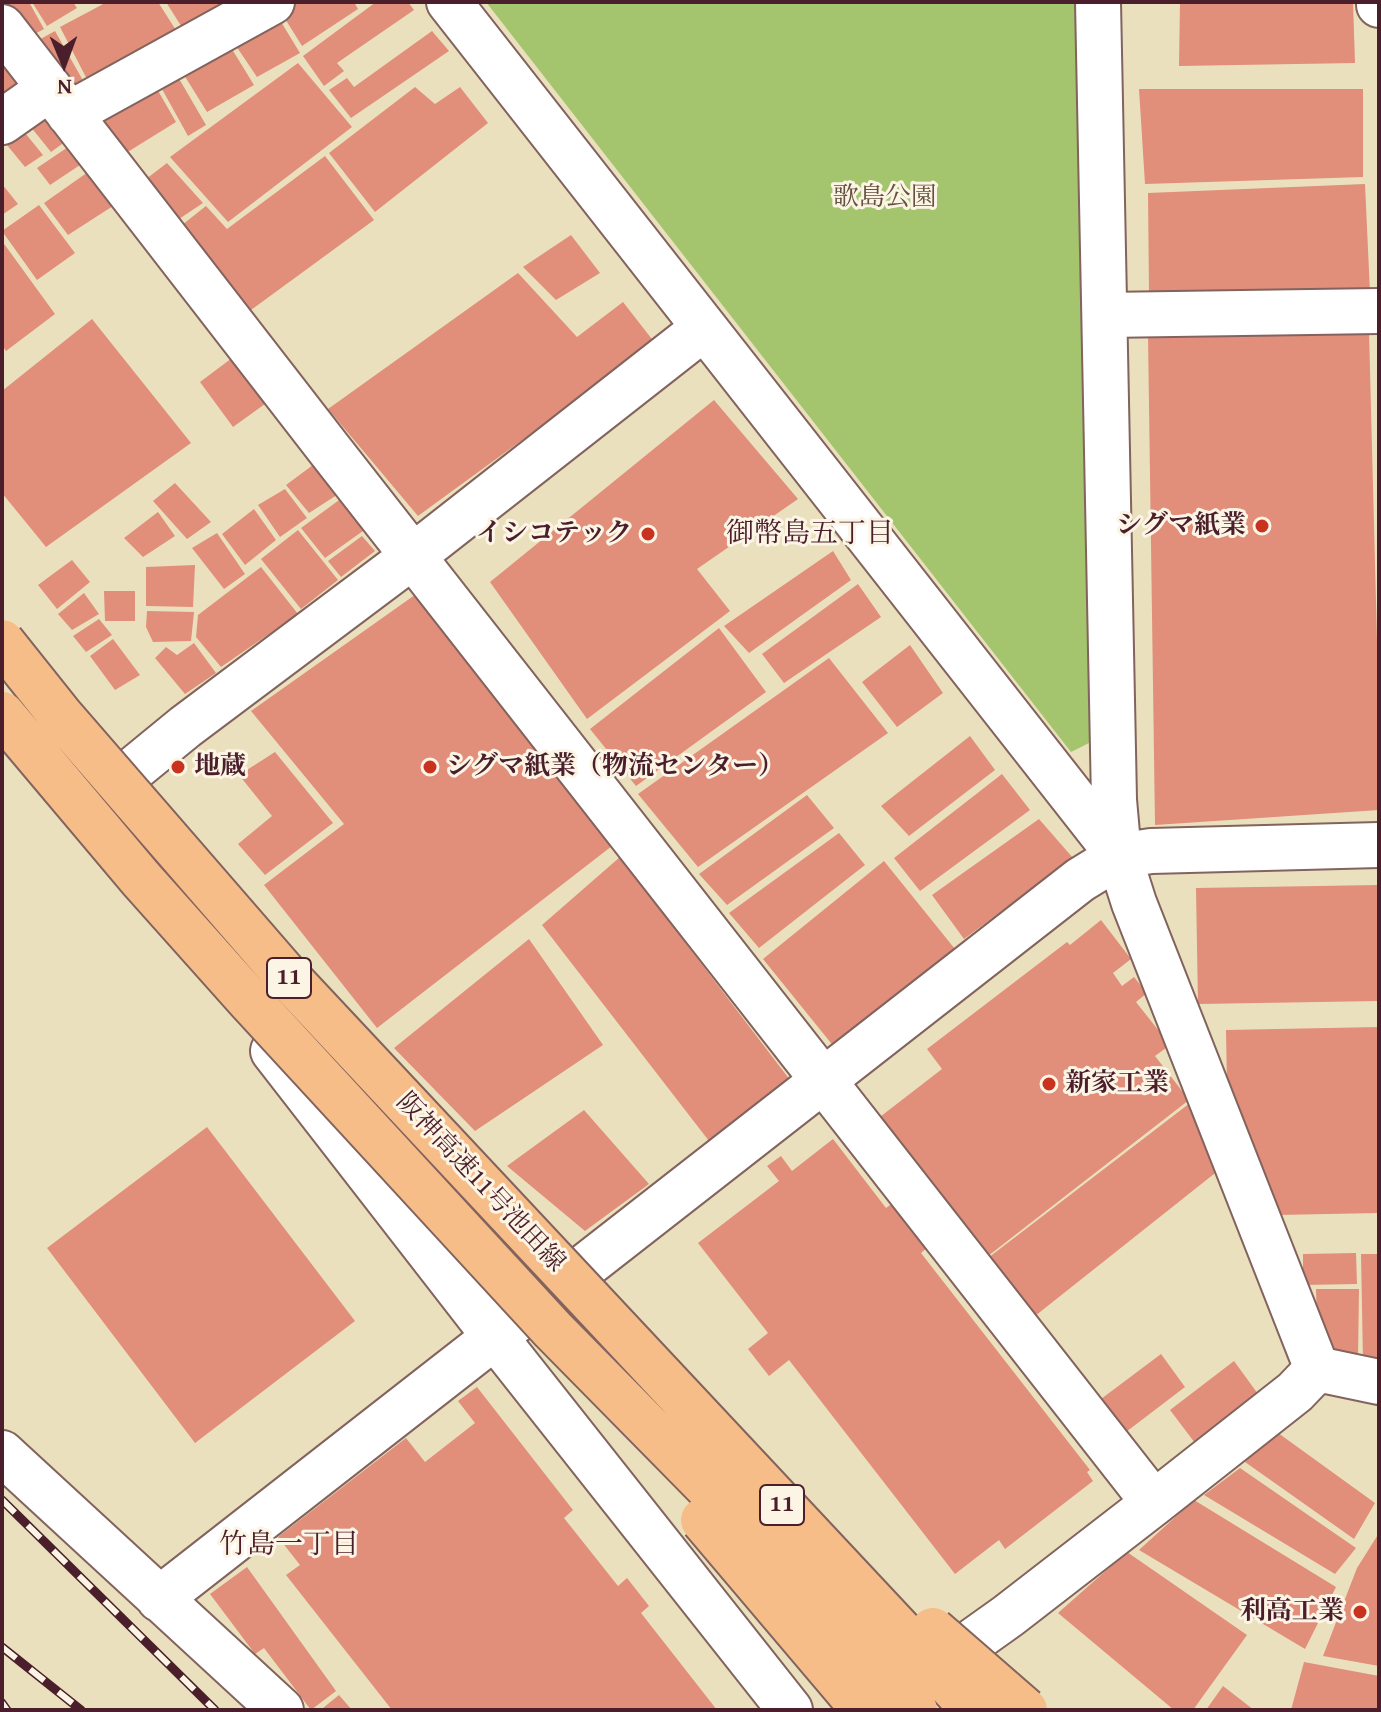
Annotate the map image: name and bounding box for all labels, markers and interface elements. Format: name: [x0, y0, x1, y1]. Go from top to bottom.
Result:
north arrow: [24, 24, 104, 104]
text: N: [57, 72, 72, 104]
park label: 歌島公園: [833, 182, 937, 214]
place label: シグマ紙業: [1116, 510, 1246, 542]
marker: シグマ紙業: [1253, 517, 1271, 535]
place label: イシコテック: [476, 518, 632, 550]
district label: 御幣島五丁目: [726, 518, 894, 552]
marker: イシコテック: [639, 525, 657, 543]
place label: 地蔵: [194, 751, 246, 783]
place label: シグマ紙業（物流センター）: [446, 751, 784, 783]
marker: 地蔵: [169, 758, 187, 776]
marker: シグマ紙業（物流センター）: [421, 758, 439, 776]
road number: 11: [267, 958, 311, 998]
place label: 新家工業: [1065, 1068, 1169, 1100]
marker: 新家工業: [1040, 1075, 1058, 1093]
street label: 阪神高速11号池田線: [389, 1087, 571, 1279]
road number: 11: [760, 1485, 804, 1525]
district label: 竹島一丁目: [219, 1529, 359, 1563]
place label: 利高工業: [1240, 1596, 1344, 1628]
marker: 利高工業: [1351, 1603, 1369, 1621]

